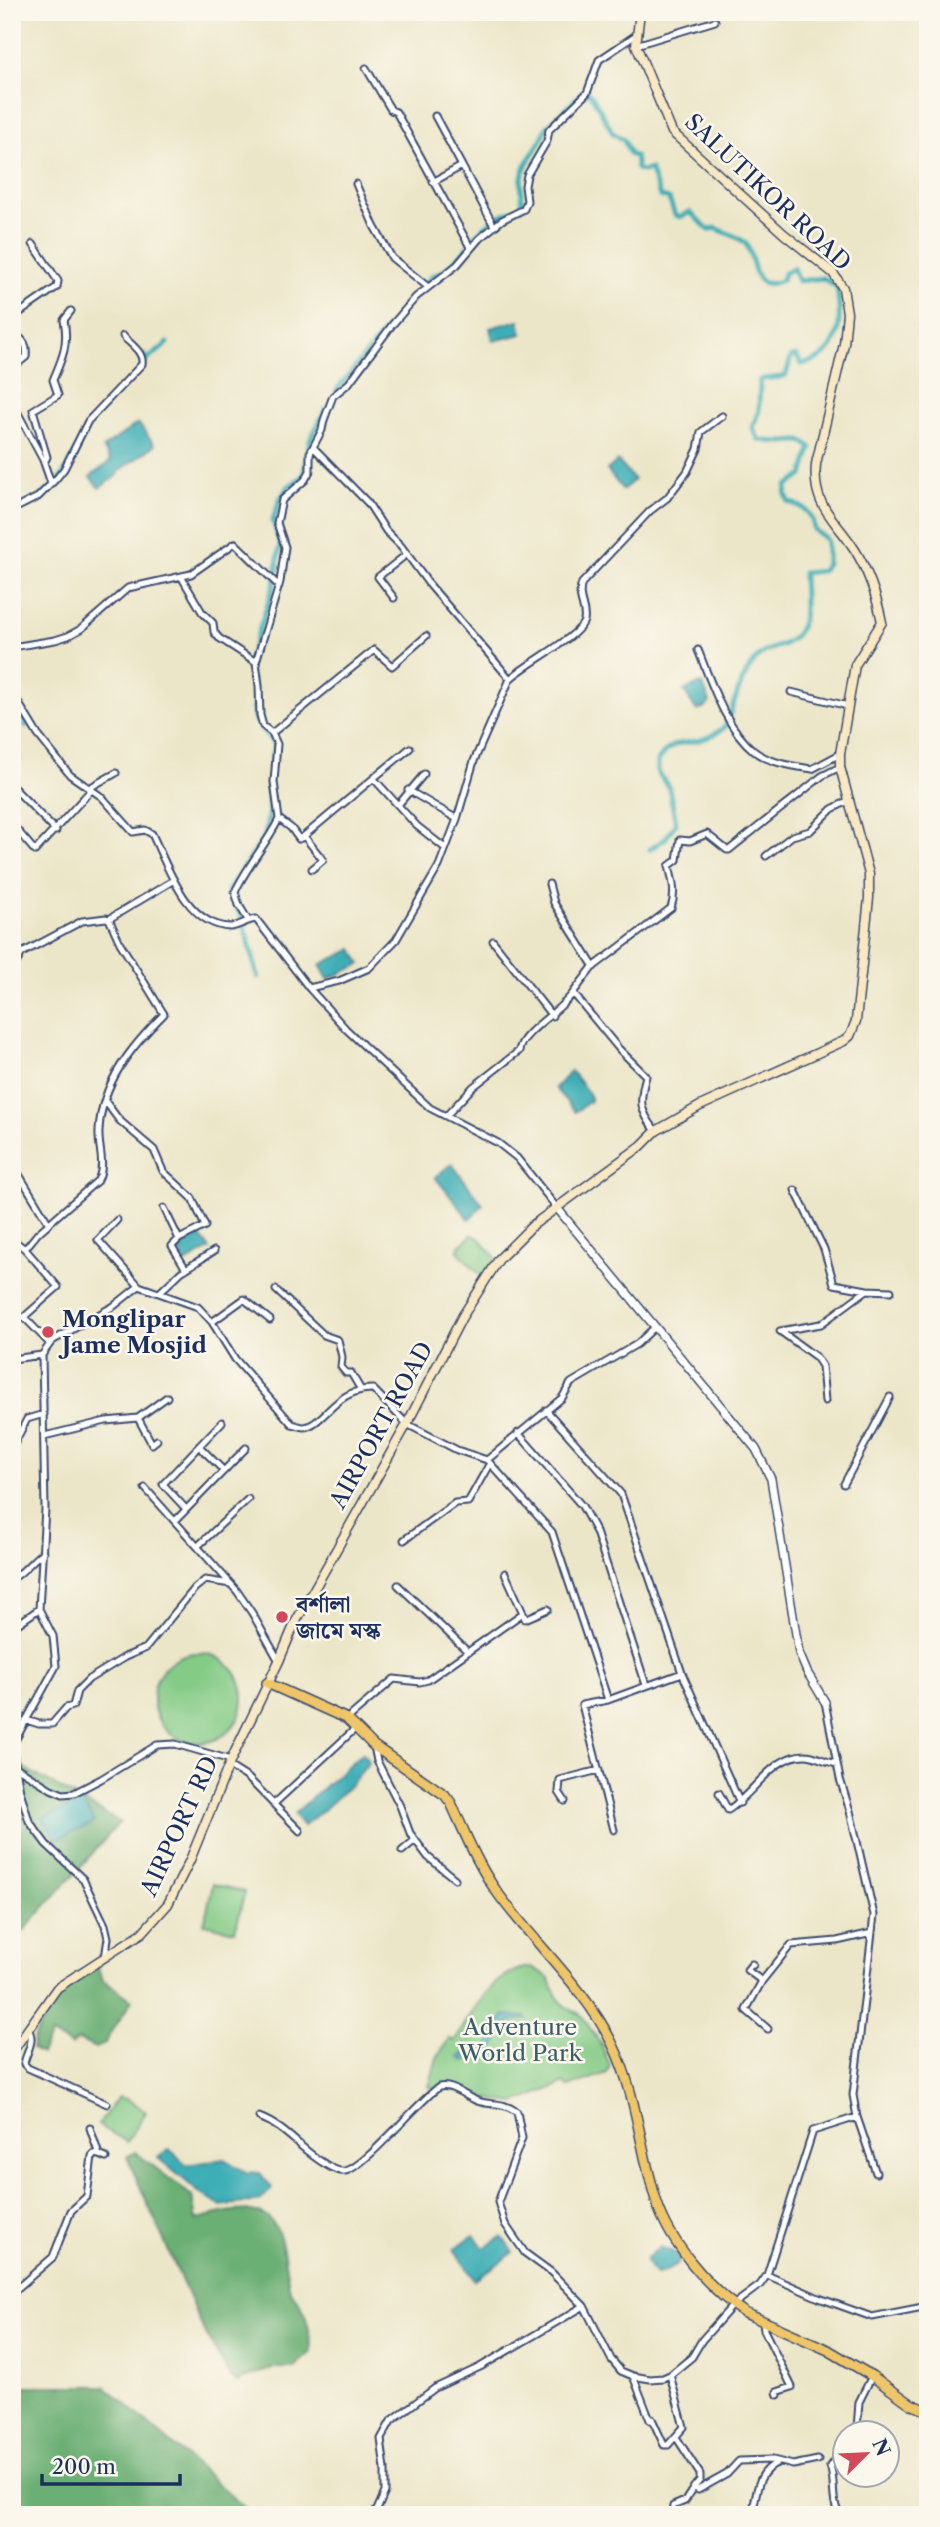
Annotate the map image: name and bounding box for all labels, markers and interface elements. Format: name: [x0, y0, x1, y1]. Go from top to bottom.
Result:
street label: SALUTIKOR ROAD: [679, 108, 857, 276]
place label: Monglipar Jame Mosjid: [58, 1305, 207, 1359]
marker: Monglipar Jame Mosjid: [40, 1324, 56, 1340]
street label: AIRPORT ROAD: [323, 1337, 438, 1514]
place label: বর্শালা জামে মস্ক: [295, 1590, 382, 1644]
marker: বর্শালা জামে মস্ক: [274, 1609, 290, 1625]
street label: AIRPORT RD: [134, 1752, 224, 1901]
park label: Adventure World Park: [457, 2013, 584, 2067]
north arrow: [832, 2418, 902, 2488]
text: N: [867, 2435, 895, 2460]
scale bar: [42, 2443, 180, 2487]
text: 200 m: [52, 2454, 116, 2479]

